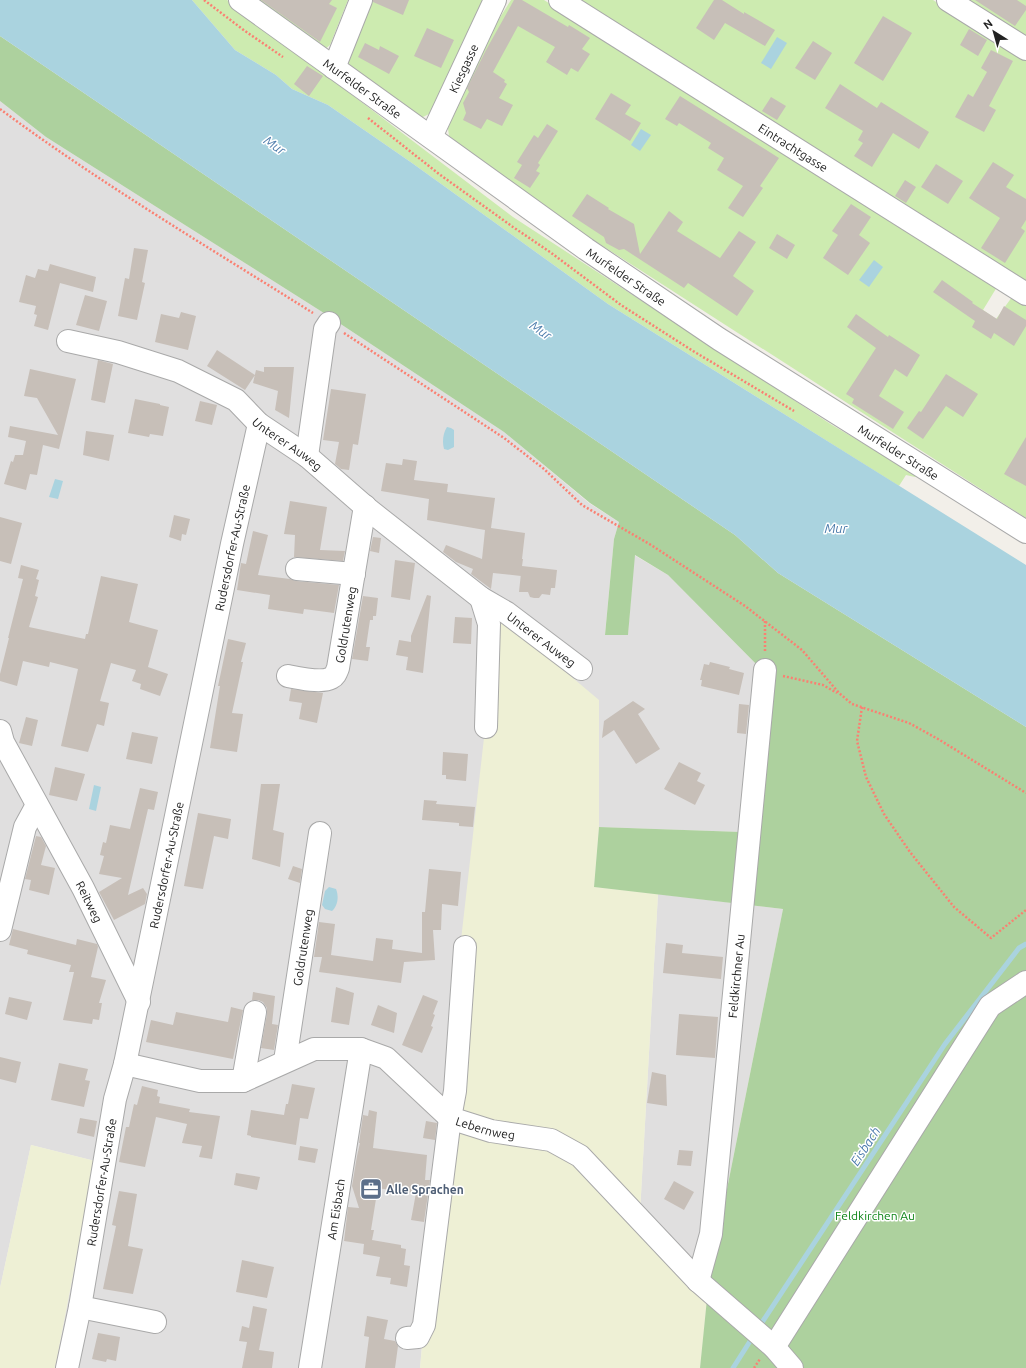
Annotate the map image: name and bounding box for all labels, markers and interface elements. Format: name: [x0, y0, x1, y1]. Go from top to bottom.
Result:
north arrow: [974, 12, 1014, 52]
text: N: [981, 17, 995, 31]
street label: Kiesgasse: [446, 42, 480, 95]
street label: Murfelder Straße: [321, 56, 404, 121]
street label: Eintrachtgasse: [756, 121, 830, 174]
water label: Mur: [262, 133, 289, 158]
street label: Murfelder Straße: [584, 245, 668, 308]
water label: Mur: [528, 318, 555, 343]
street label: Unterer Auweg: [250, 415, 325, 473]
street label: Murfelder Straße: [856, 422, 941, 482]
street label: Rudersdorfer-Au-Straße: [212, 483, 252, 612]
water label: Mur: [825, 521, 849, 535]
street label: Goldrutenweg: [332, 585, 358, 664]
street label: Unterer Auweg: [505, 609, 578, 669]
street label: Rudersdorfer-Au-Straße: [147, 800, 185, 929]
street label: Reitweg: [74, 879, 105, 924]
street label: Goldrutenweg: [290, 908, 315, 987]
street label: Feldkirchner Au: [725, 933, 746, 1019]
street label: Lebernweg: [454, 1114, 516, 1141]
street label: Rudersdorfer-Au-Straße: [84, 1117, 118, 1247]
water label: Eisbach: [847, 1124, 883, 1168]
office icon: Alle Sprachen: [358, 1176, 384, 1202]
street label: Am Eisbach: [324, 1178, 347, 1240]
place label: Alle Sprachen: [386, 1183, 464, 1196]
park label: Feldkirchen Au: [835, 1209, 915, 1222]

